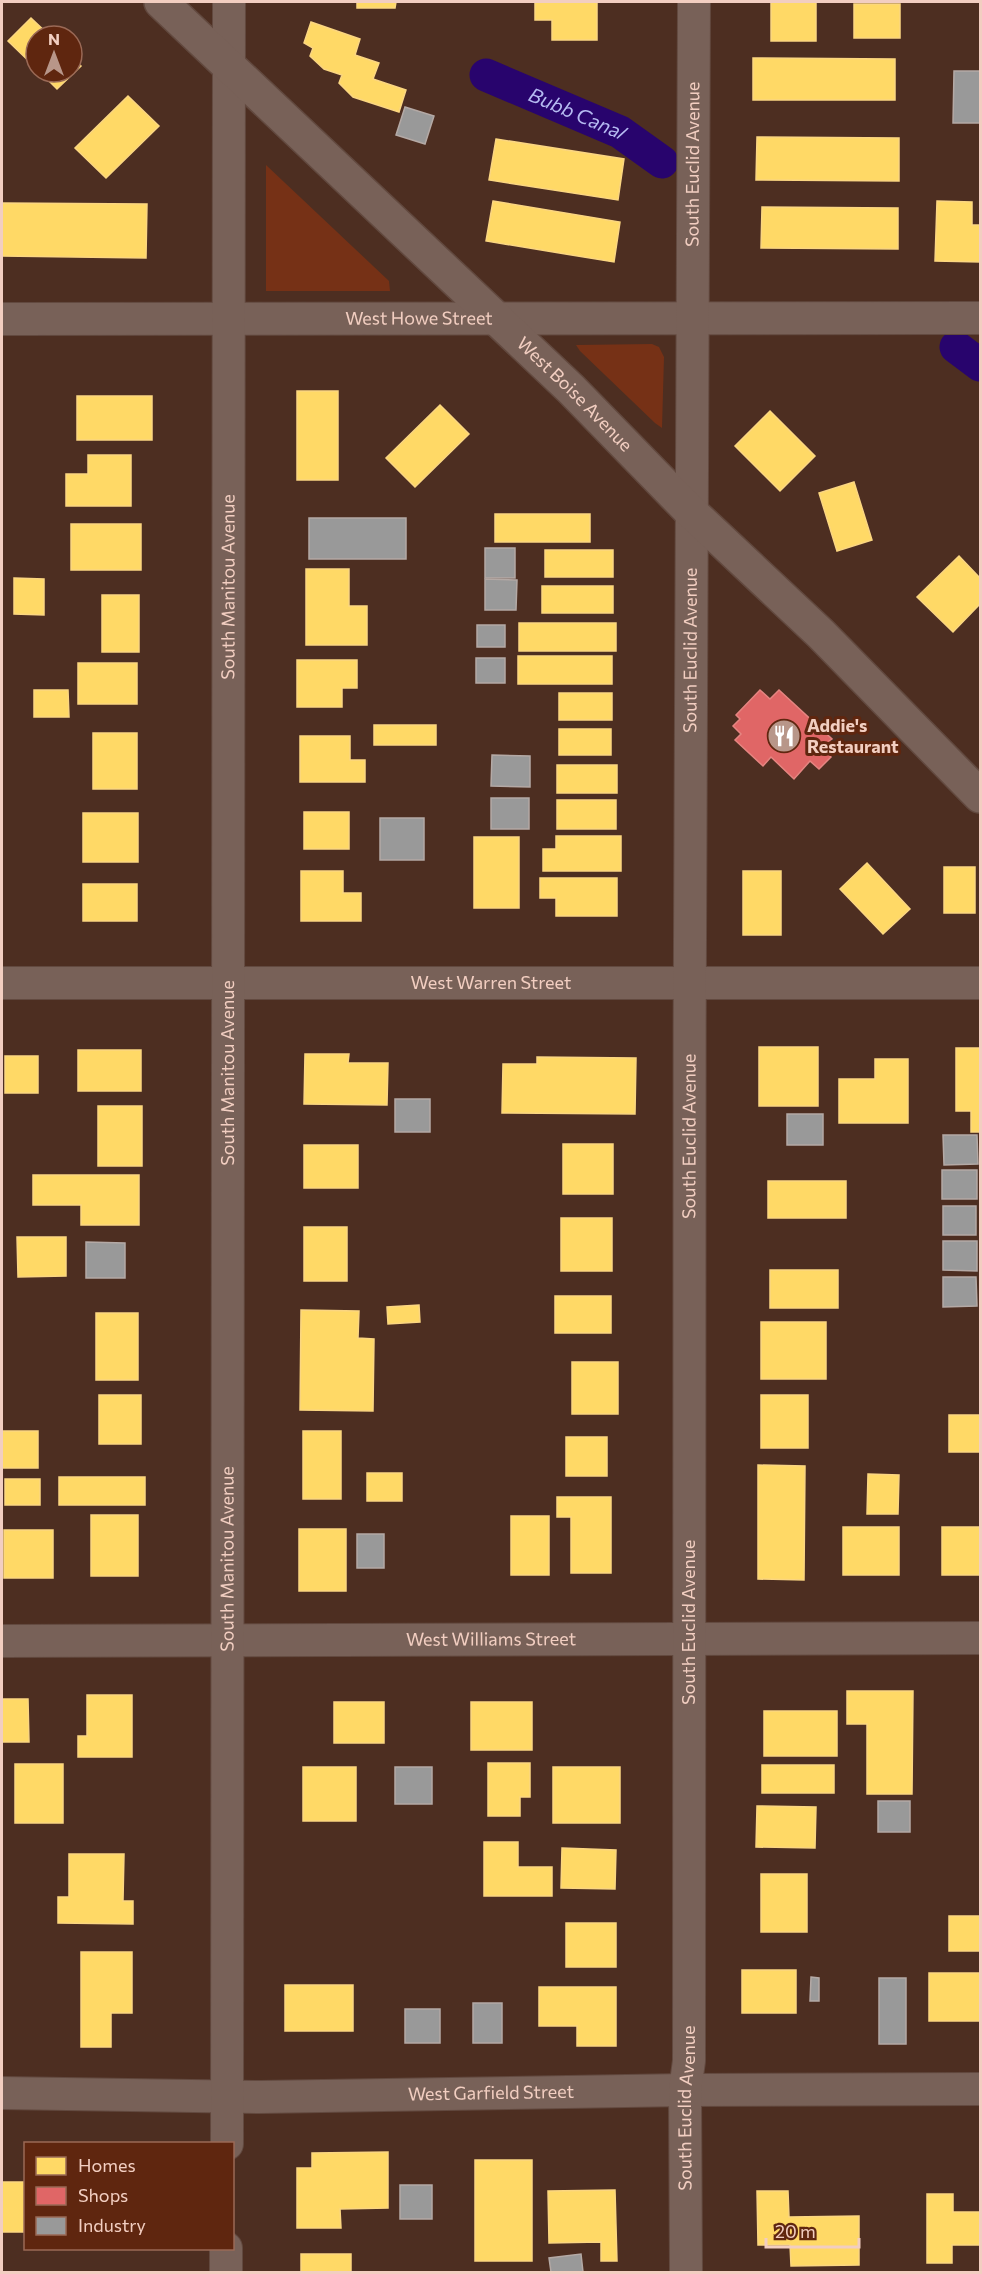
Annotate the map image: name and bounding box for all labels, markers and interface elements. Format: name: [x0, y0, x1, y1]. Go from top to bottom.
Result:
north arrow: [24, 24, 84, 84]
text: N: [48, 29, 60, 48]
water label: Bubb Canal: [525, 82, 632, 144]
street label: South Euclid Avenue: [680, 82, 703, 247]
street label: West Howe Street: [345, 306, 493, 329]
street label: West Boise Avenue: [513, 332, 638, 455]
street label: South Manitou Avenue: [216, 494, 239, 680]
street label: South Euclid Avenue: [678, 568, 701, 733]
place label: Addie's Restaurant: [807, 714, 899, 757]
restaurant icon: Addie's Restaurant: [766, 718, 802, 754]
street label: West Warren Street: [411, 971, 571, 993]
street label: South Manitou Avenue: [216, 980, 238, 1166]
street label: South Euclid Avenue: [677, 1054, 700, 1219]
street label: South Manitou Avenue: [215, 1466, 238, 1652]
street label: South Euclid Avenue: [677, 1540, 699, 1705]
street label: West Williams Street: [406, 1627, 576, 1650]
street label: South Euclid Avenue: [673, 2026, 699, 2191]
street label: West Garfield Street: [408, 2080, 574, 2105]
legend: [24, 2142, 234, 2250]
text: Homes: [78, 2154, 136, 2176]
text: Shops: [78, 2184, 128, 2206]
scale bar: [766, 2211, 859, 2249]
text: Industry: [78, 2214, 146, 2236]
text: 20 m: [775, 2220, 816, 2242]

